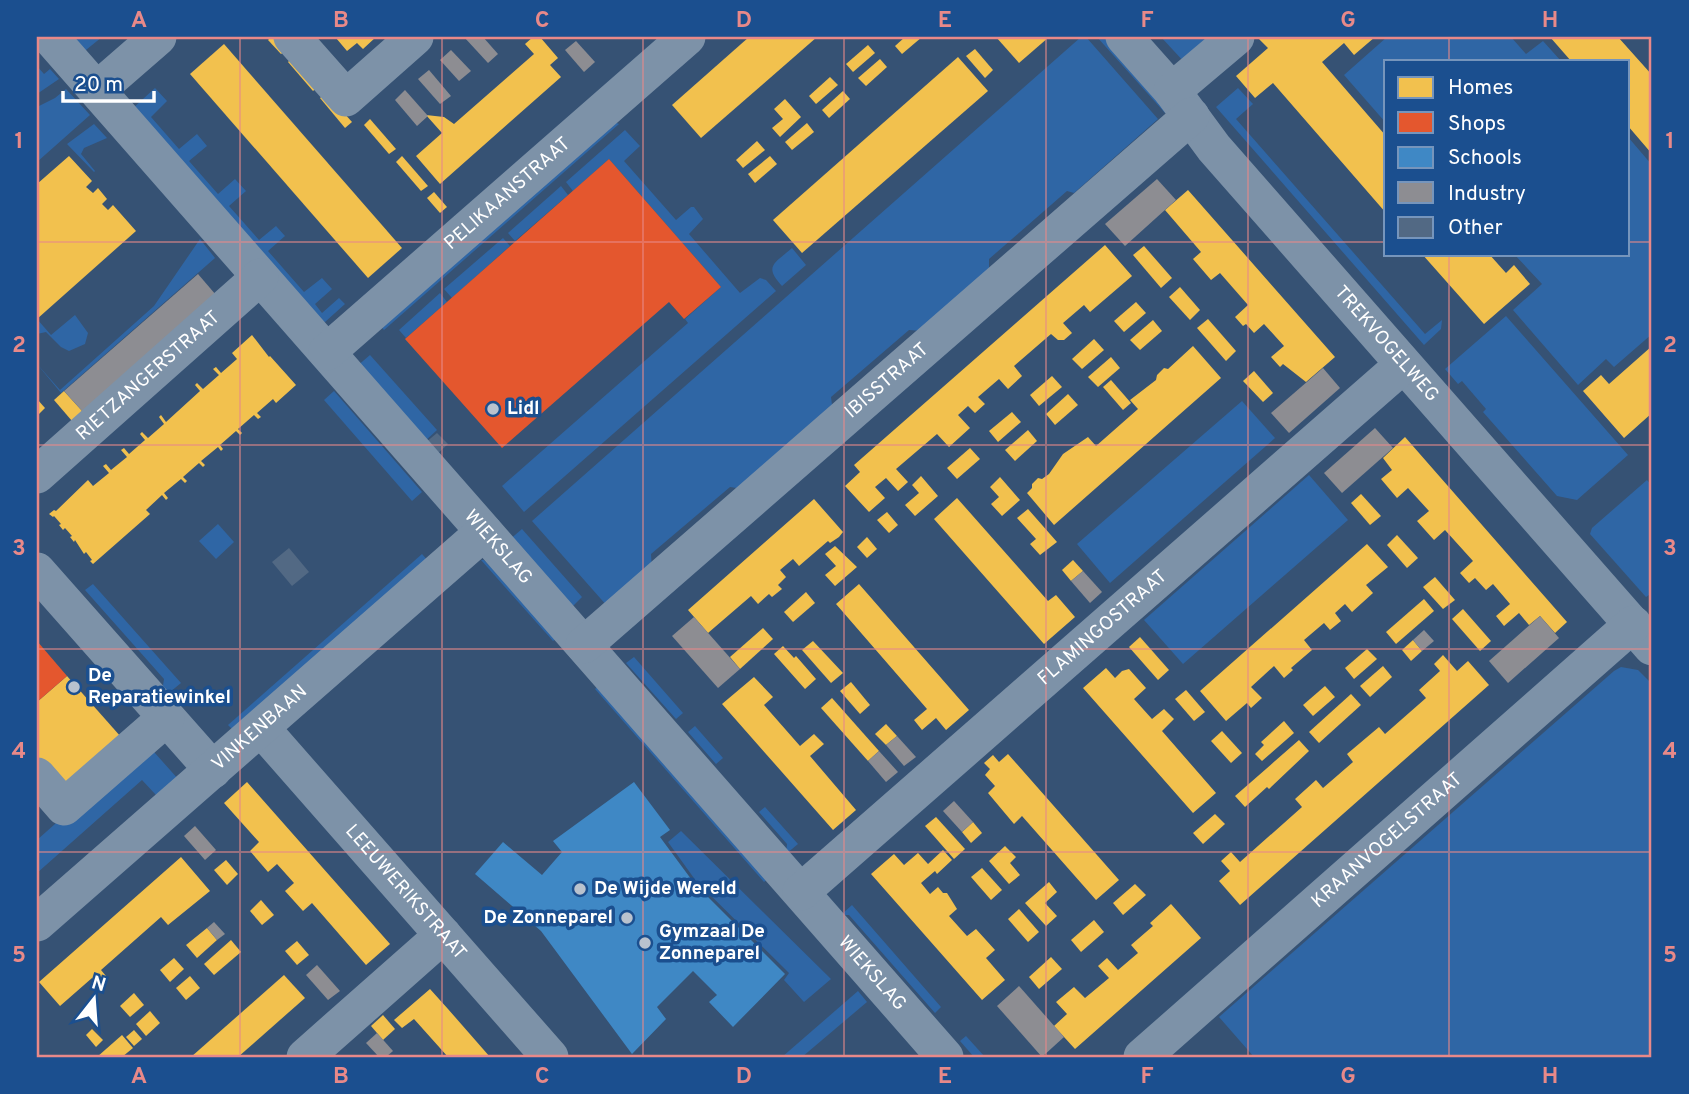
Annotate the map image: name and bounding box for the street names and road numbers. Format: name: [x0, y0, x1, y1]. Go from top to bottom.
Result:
street label: PELIKAANSTRAAT: [440, 132, 576, 256]
street label: TREKVOGELWEG: [1329, 281, 1444, 407]
street label: RIETZANGERSTRAAT: [71, 306, 225, 446]
street label: IBISSTRAAT: [840, 338, 934, 424]
street label: WIEKSLAG: [459, 505, 537, 590]
street label: FLAMINGOSTRAAT: [1033, 565, 1172, 691]
street label: VINKENBAAN: [207, 680, 313, 776]
street label: KRAANVOGELSTRAAT: [1307, 768, 1468, 914]
street label: LEEUWERIKSTRAAT: [340, 820, 471, 965]
street label: WIEKSLAG: [832, 931, 911, 1016]

